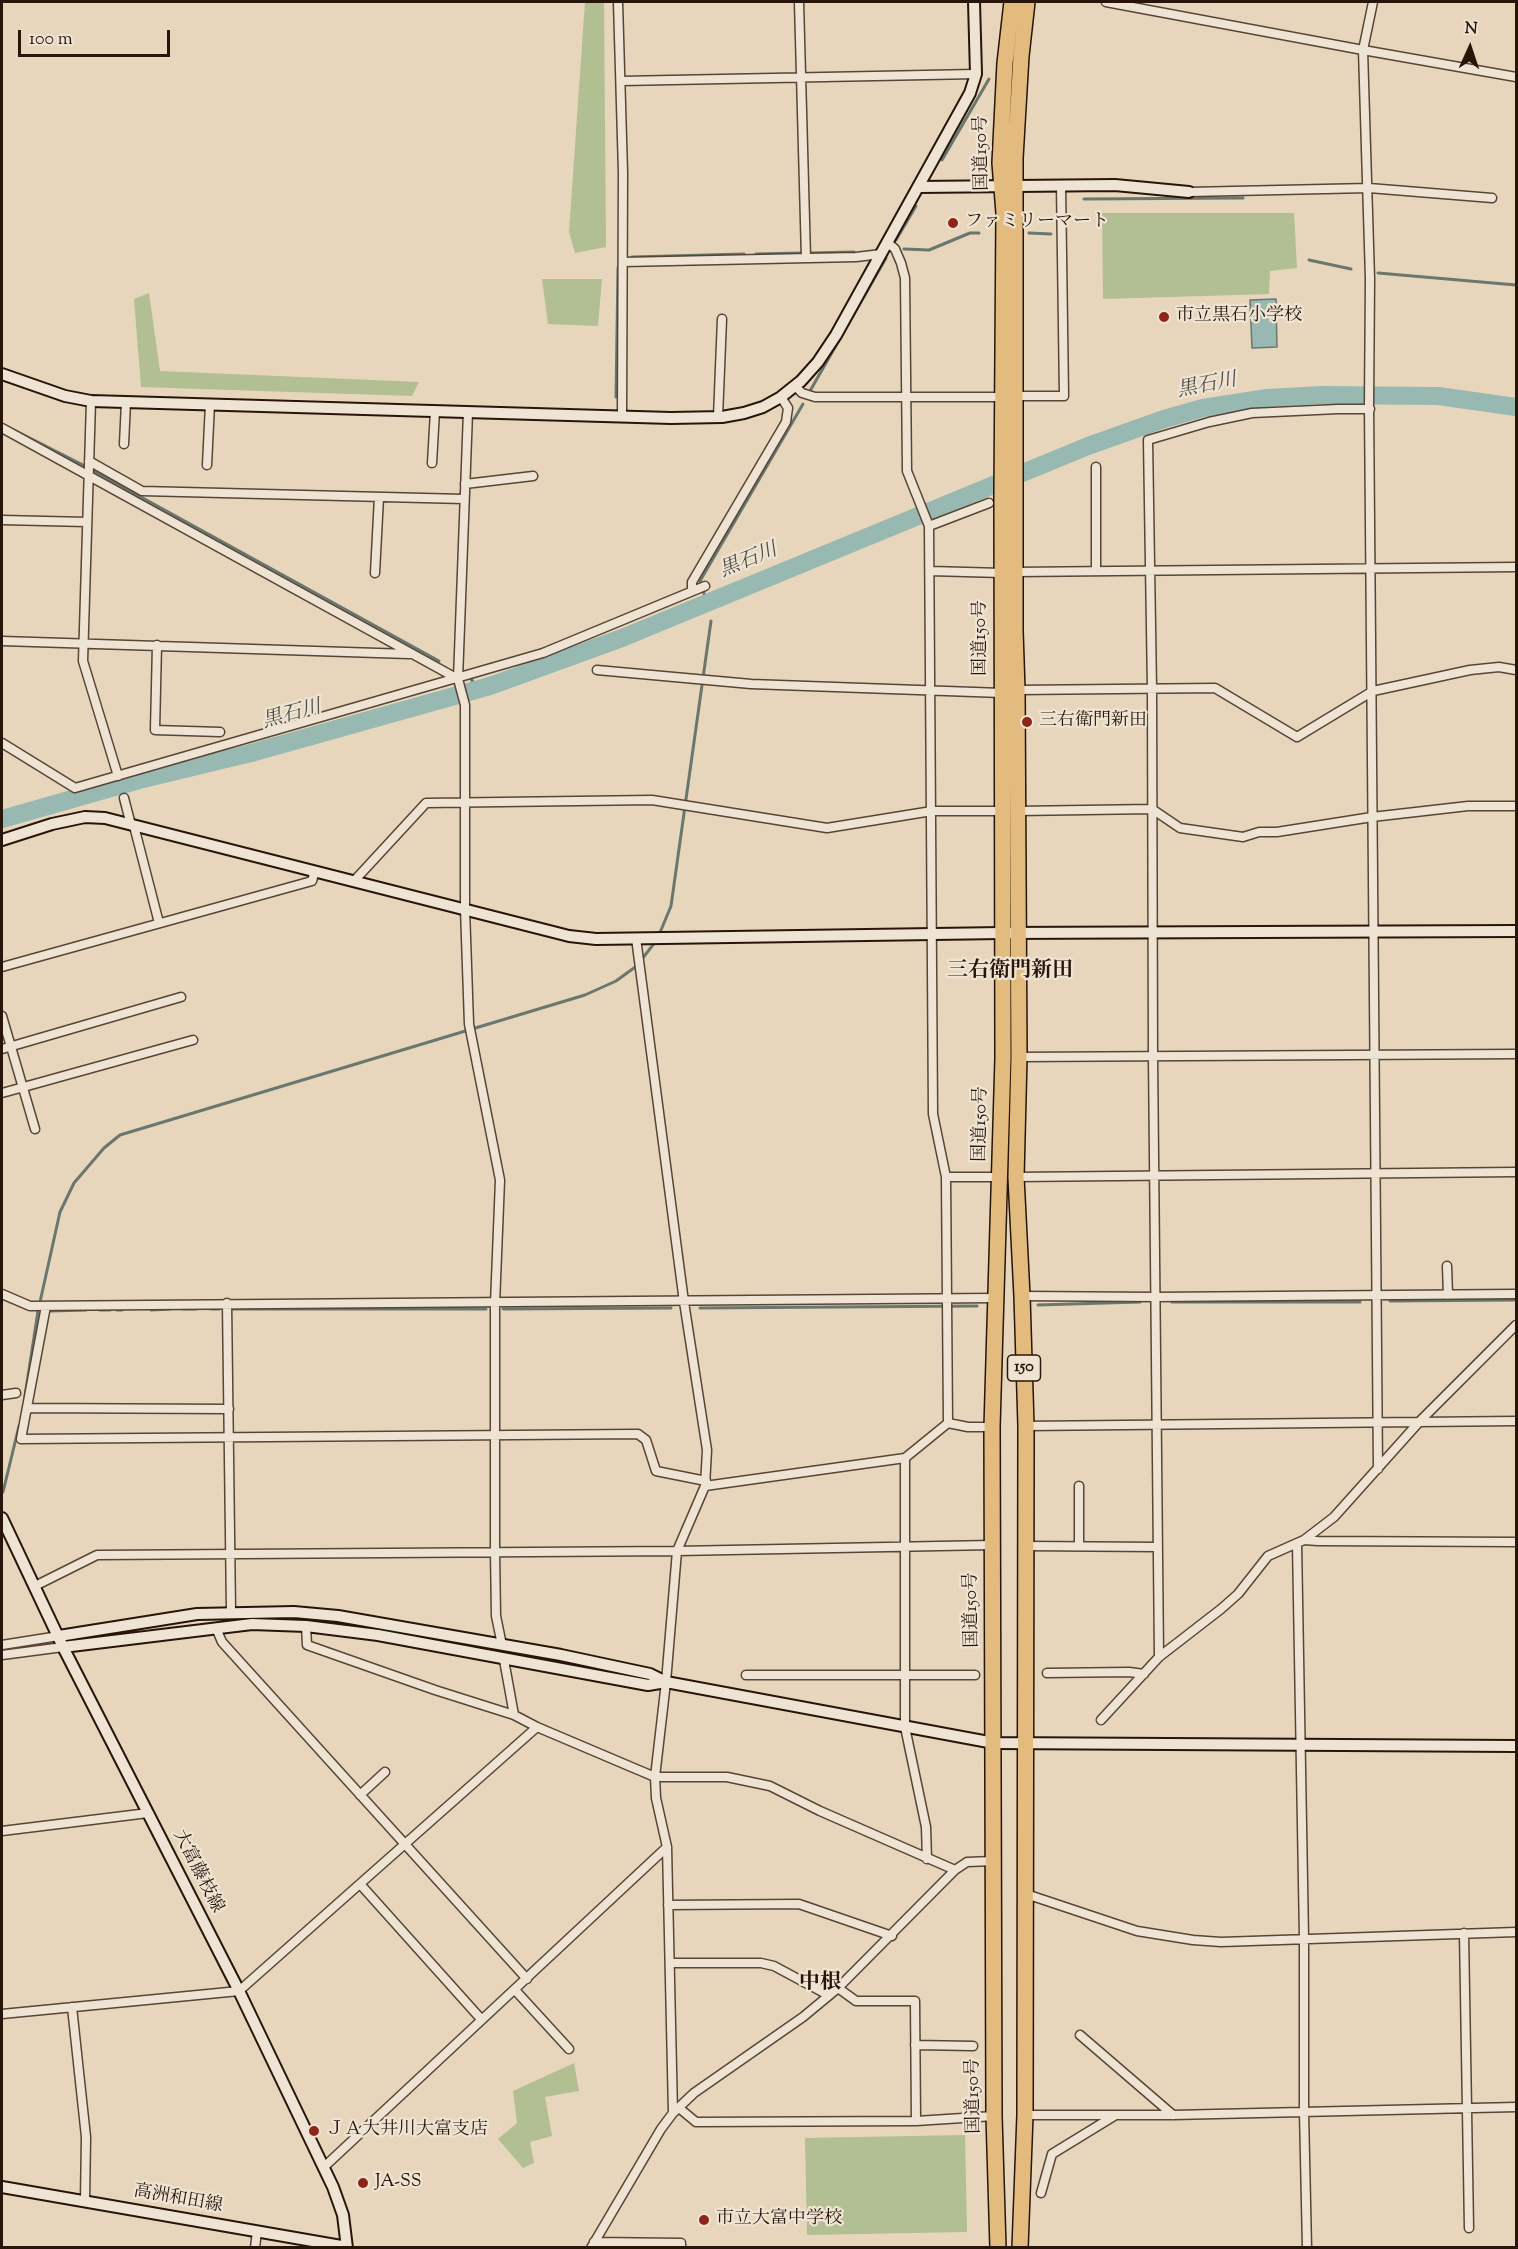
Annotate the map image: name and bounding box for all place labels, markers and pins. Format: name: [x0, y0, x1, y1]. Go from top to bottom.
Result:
place label: ファミリーマート: [965, 212, 1109, 234]
marker: ファミリーマート: [946, 216, 960, 230]
place label: 市立黒石小学校: [1176, 306, 1302, 328]
marker: 市立黒石小学校: [1157, 310, 1171, 324]
place label: 三右衛門新田: [1039, 711, 1147, 733]
marker: 三右衛門新田: [1020, 715, 1034, 729]
place label: ＪＡ大井川大富支店: [326, 2120, 488, 2142]
marker: ＪＡ大井川大富支店: [307, 2124, 321, 2138]
place label: JA-SS: [375, 2172, 422, 2194]
marker: JA-SS: [356, 2176, 370, 2190]
place label: 市立大富中学校: [716, 2209, 842, 2231]
marker: 市立大富中学校: [697, 2213, 711, 2227]

